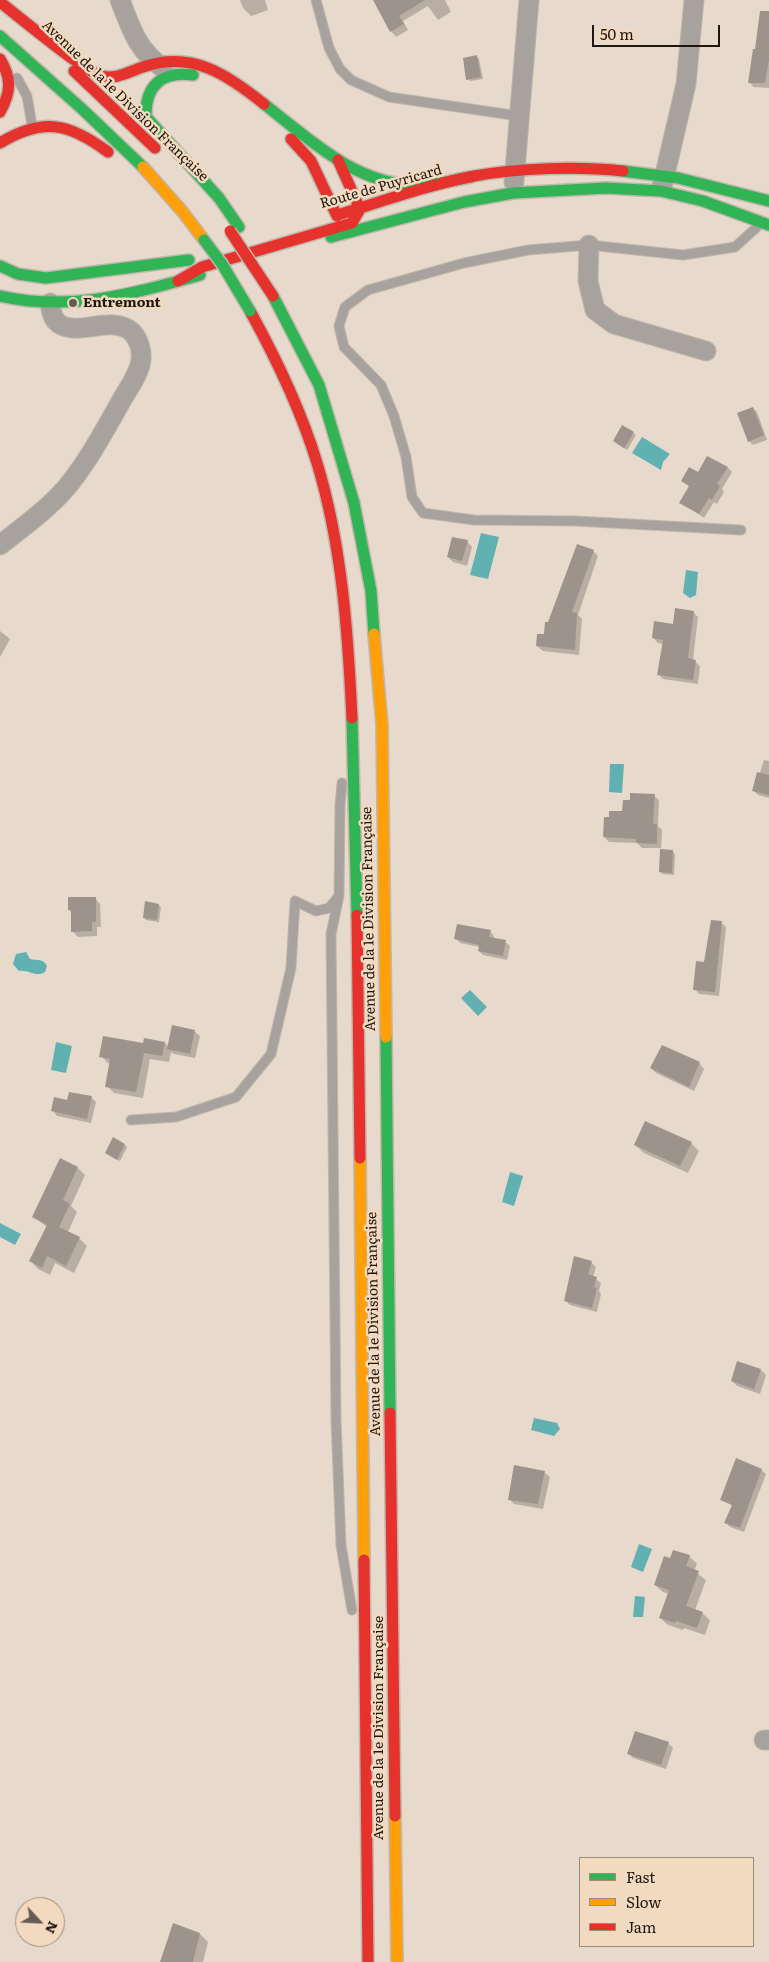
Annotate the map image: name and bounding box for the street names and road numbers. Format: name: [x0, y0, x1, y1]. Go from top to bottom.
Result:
street label: Avenue de la 1e Division Française: [38, 17, 212, 185]
street label: Route de Puyricard: [318, 162, 444, 212]
street label: Avenue de la 1e Division Française: [359, 807, 379, 1031]
street label: Avenue de la 1e Division Française: [364, 1212, 384, 1436]
street label: Avenue de la 1e Division Française: [371, 1616, 387, 1840]

